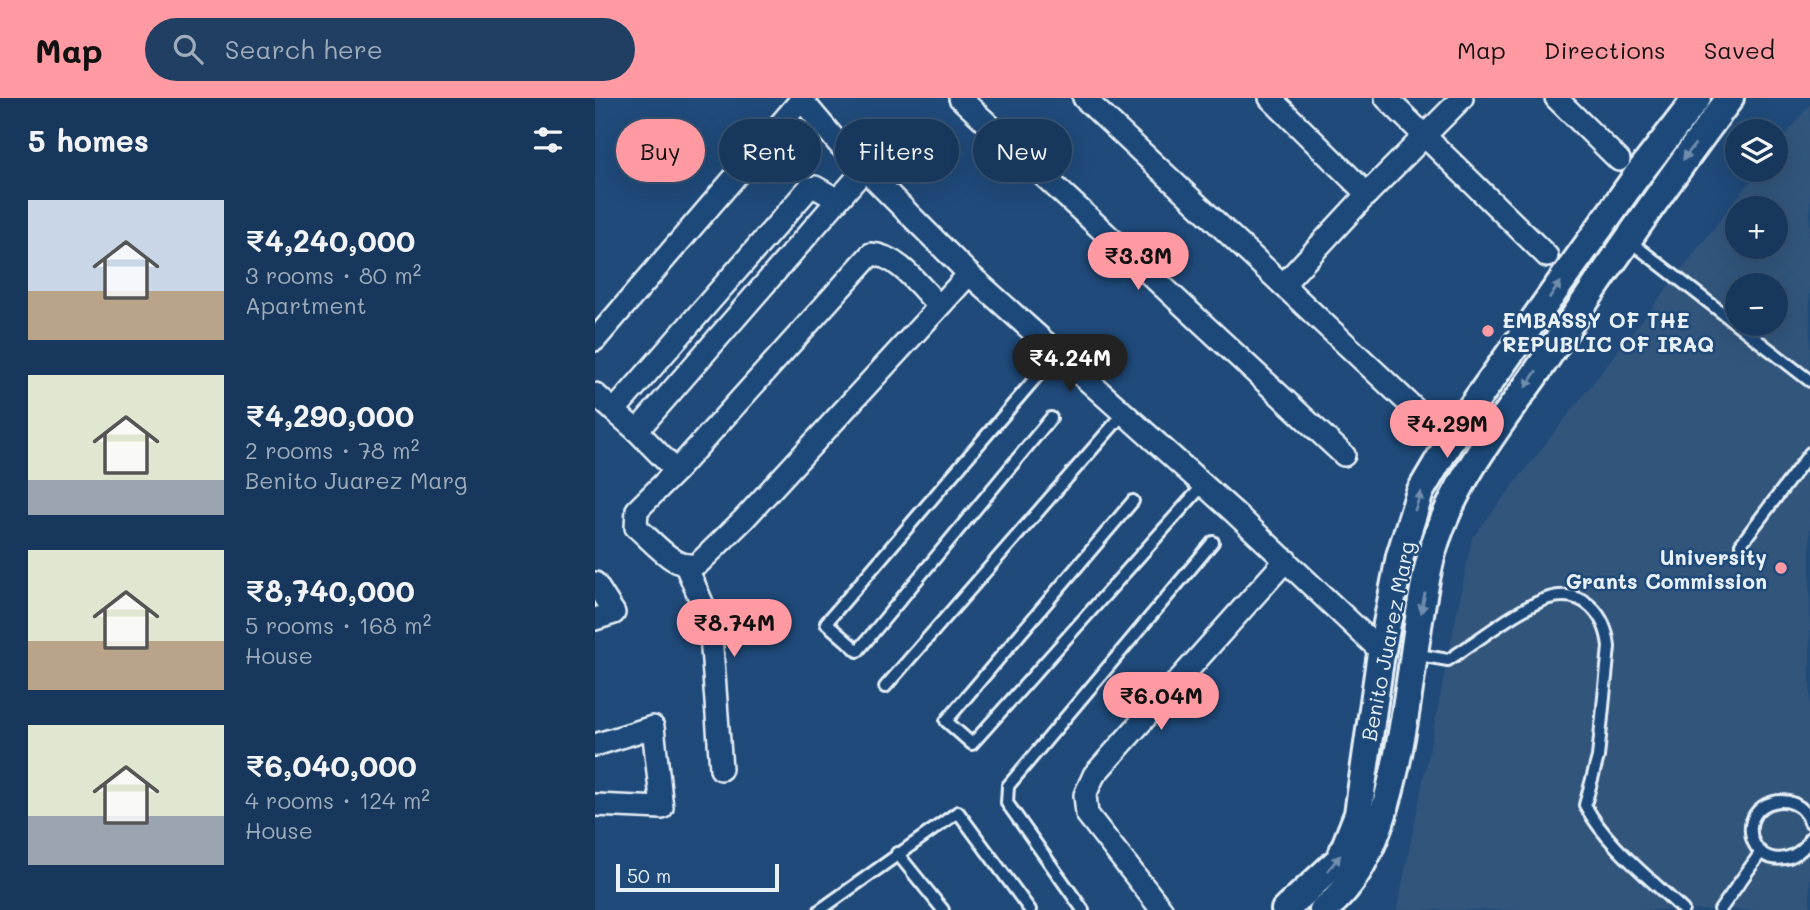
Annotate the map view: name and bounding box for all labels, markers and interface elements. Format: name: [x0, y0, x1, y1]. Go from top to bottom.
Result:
search box: [145, 18, 635, 81]
text: Map: [35, 28, 103, 71]
icon: search: [169, 30, 207, 68]
text: Search here: [225, 32, 383, 66]
text: Map: [1457, 34, 1506, 65]
text: Directions: [1544, 34, 1666, 65]
text: Saved: [1704, 34, 1775, 65]
chip: Buy: [616, 119, 705, 182]
chip: Rent: [719, 119, 821, 182]
chip: Filters: [835, 119, 959, 182]
chip: New: [973, 119, 1072, 182]
map controls: [1725, 119, 1788, 336]
button: layers: [1725, 119, 1788, 182]
text: 5 homes: [28, 120, 149, 160]
icon: filters: [529, 121, 567, 159]
one-way arrow: [1682, 143, 1697, 161]
button: +: [1725, 196, 1788, 259]
text: ₹4,240,000: [245, 220, 415, 260]
icon: home: [84, 228, 168, 312]
pin: ₹3.3M: [1089, 232, 1187, 292]
text: ₹3.3M: [1104, 240, 1172, 270]
text: 3 rooms · 80 m²: [245, 260, 421, 290]
button: −: [1725, 273, 1788, 336]
one-way arrow: [1547, 281, 1561, 299]
text: Apartment: [245, 290, 367, 320]
place label: EMBASSY OF THE REPUBLIC OF IRAQ: [1502, 306, 1714, 357]
marker: EMBASSY OF THE REPUBLIC OF IRAQ: [1480, 323, 1496, 339]
pin: ₹4.24M: [1013, 334, 1127, 394]
text: ₹4.24M: [1029, 342, 1111, 372]
one-way arrow: [1524, 370, 1538, 388]
text: ₹4,290,000: [245, 395, 414, 435]
pin: ₹4.29M: [1390, 400, 1504, 460]
icon: home: [84, 403, 168, 487]
text: ₹4.29M: [1406, 408, 1488, 438]
text: 2 rooms · 78 m²: [245, 435, 419, 465]
text: Benito Juarez Marg: [245, 465, 467, 495]
one-way arrow: [1413, 491, 1424, 512]
street label: Benito Juarez Marg: [1354, 539, 1420, 743]
place label: University Grants Commission: [1566, 543, 1767, 594]
marker: University Grants Commission: [1773, 560, 1789, 576]
text: ₹8,740,000: [245, 570, 415, 610]
icon: home: [84, 578, 168, 662]
one-way arrow: [1417, 592, 1428, 614]
pin: ₹8.74M: [677, 600, 791, 659]
text: ₹8.74M: [693, 607, 775, 637]
text: 5 rooms · 168 m²: [245, 610, 431, 640]
text: House: [245, 640, 313, 670]
pin: ₹6.04M: [1104, 672, 1218, 732]
text: ₹6.04M: [1119, 680, 1203, 710]
text: ₹6,040,000: [245, 745, 417, 785]
icon: home: [84, 753, 168, 837]
text: 4 rooms · 124 m²: [245, 785, 430, 815]
text: House: [245, 815, 313, 845]
one-way arrow: [1326, 855, 1341, 872]
scale bar: [616, 861, 779, 893]
text: 50 m: [627, 863, 671, 888]

